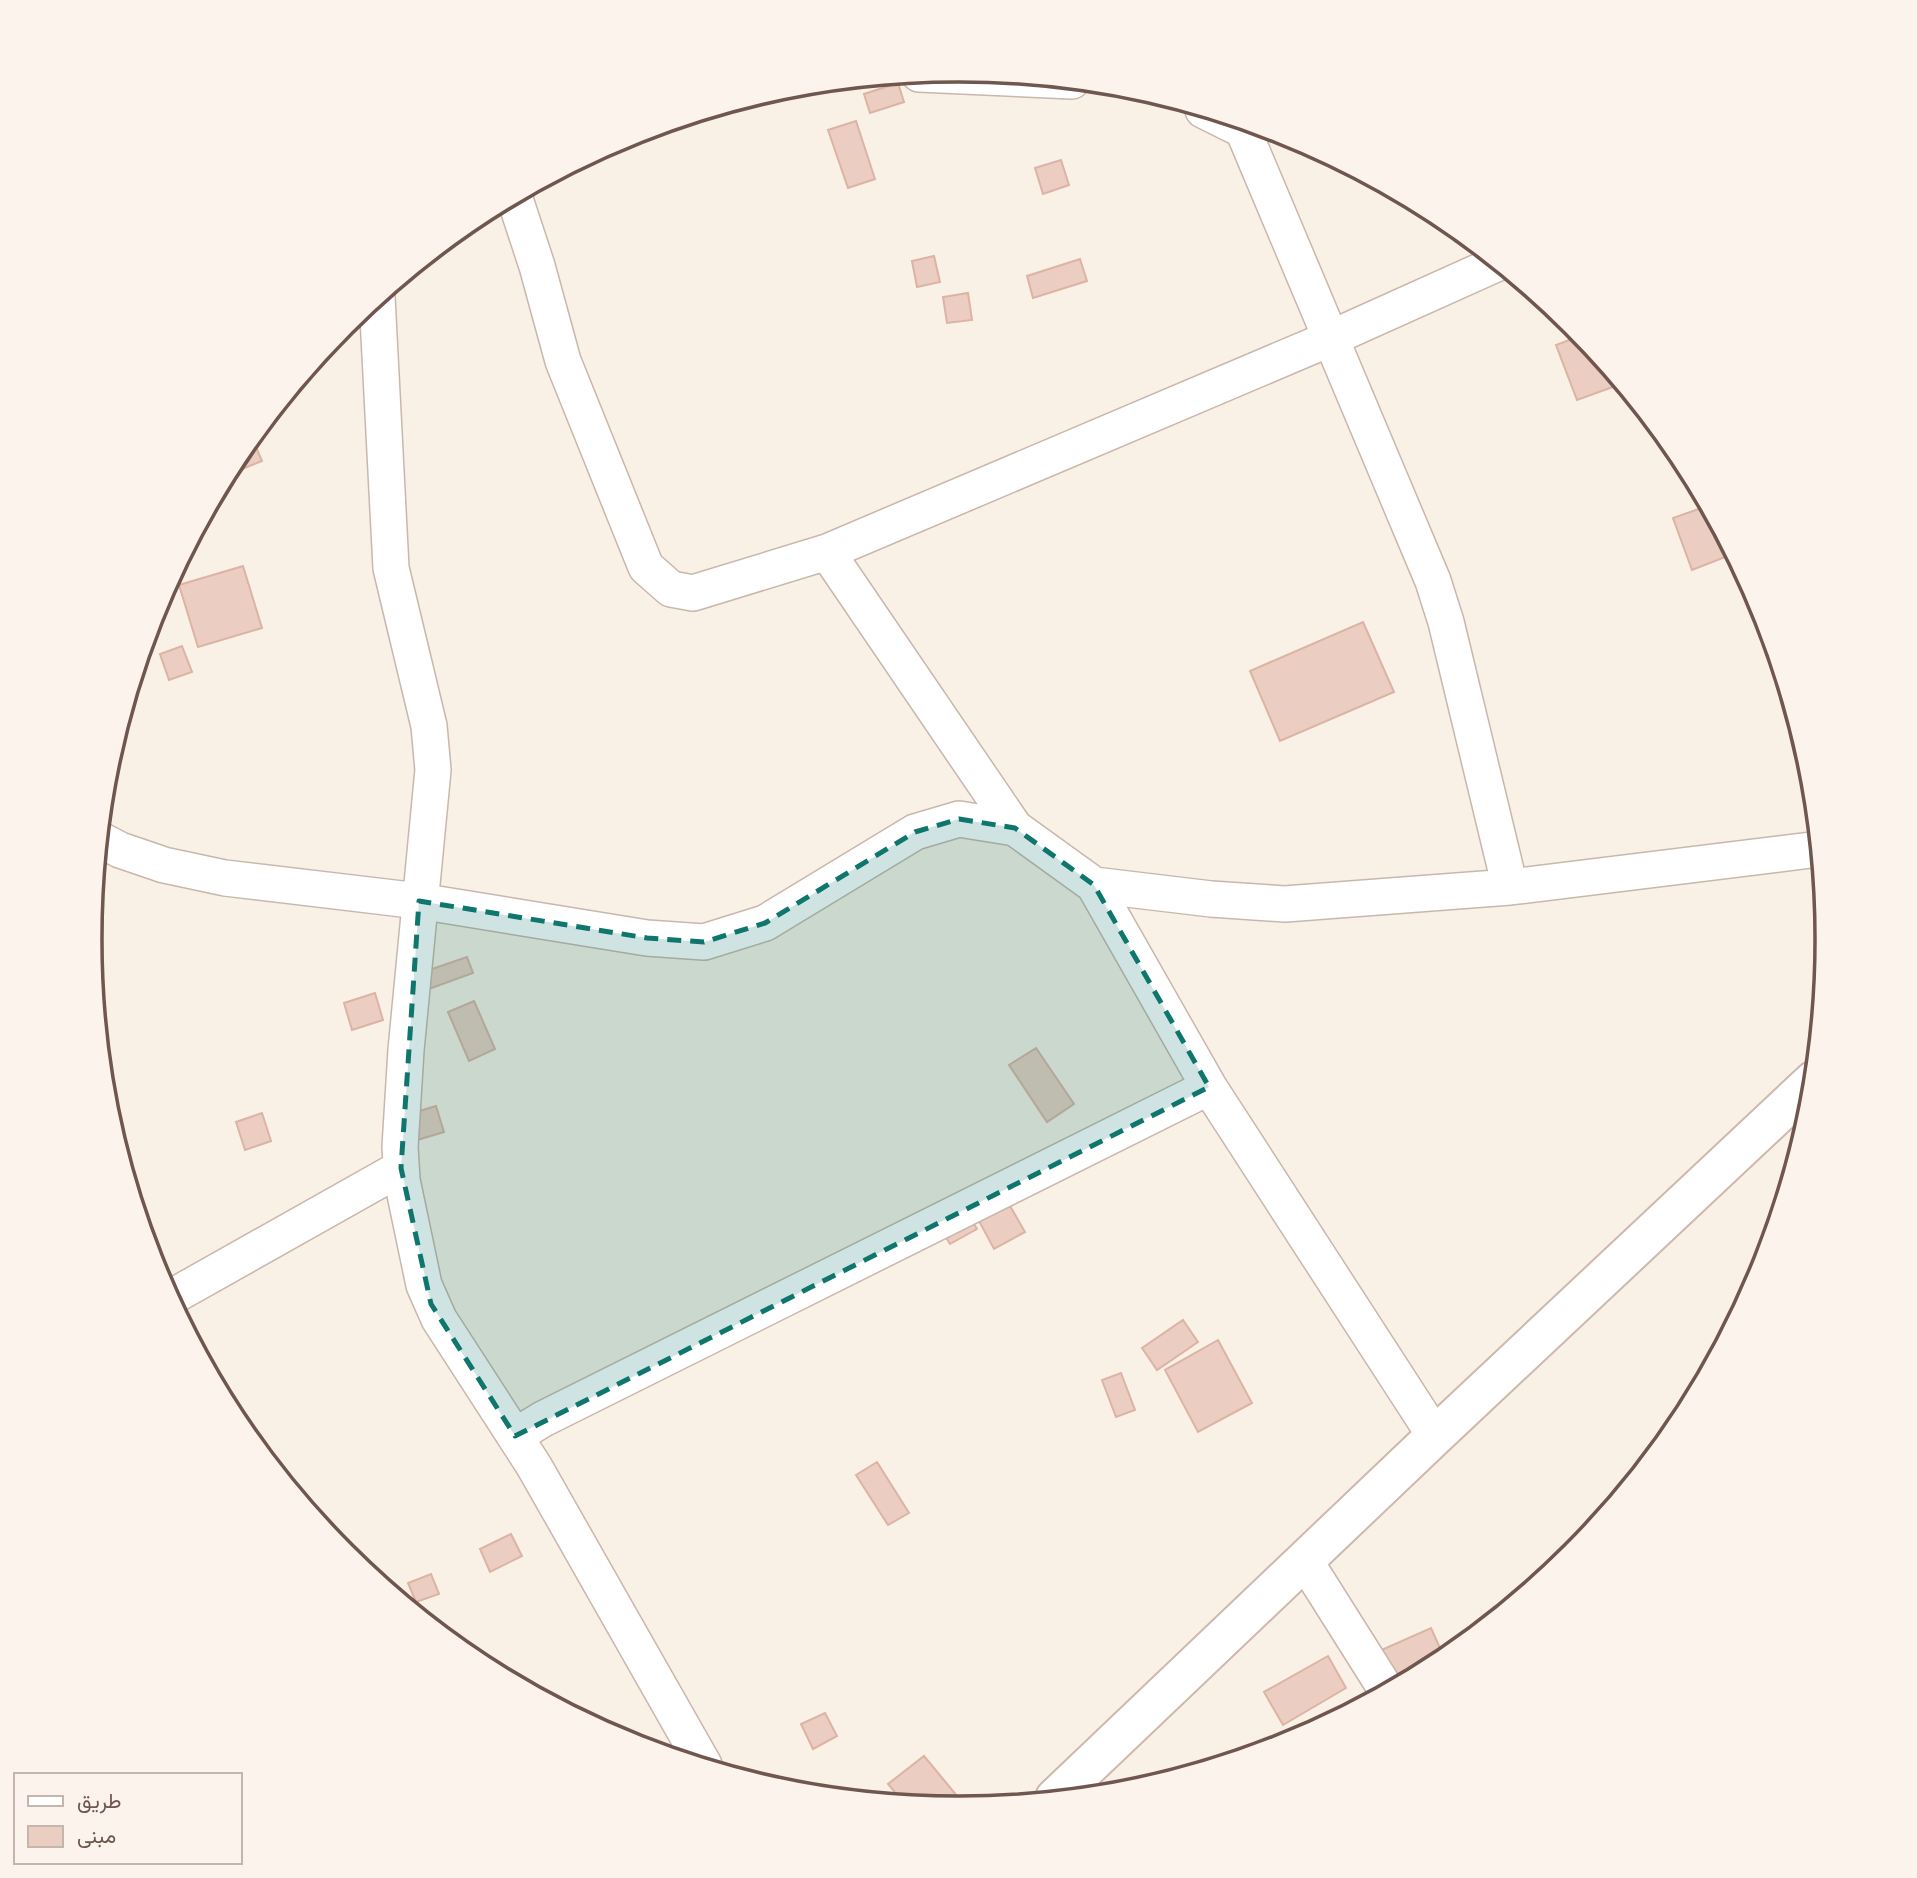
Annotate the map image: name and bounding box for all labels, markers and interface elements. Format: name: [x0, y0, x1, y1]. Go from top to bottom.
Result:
legend: [14, 1773, 242, 1864]
text: طريق: [77, 1787, 122, 1815]
text: مبنى: [77, 1822, 116, 1850]

